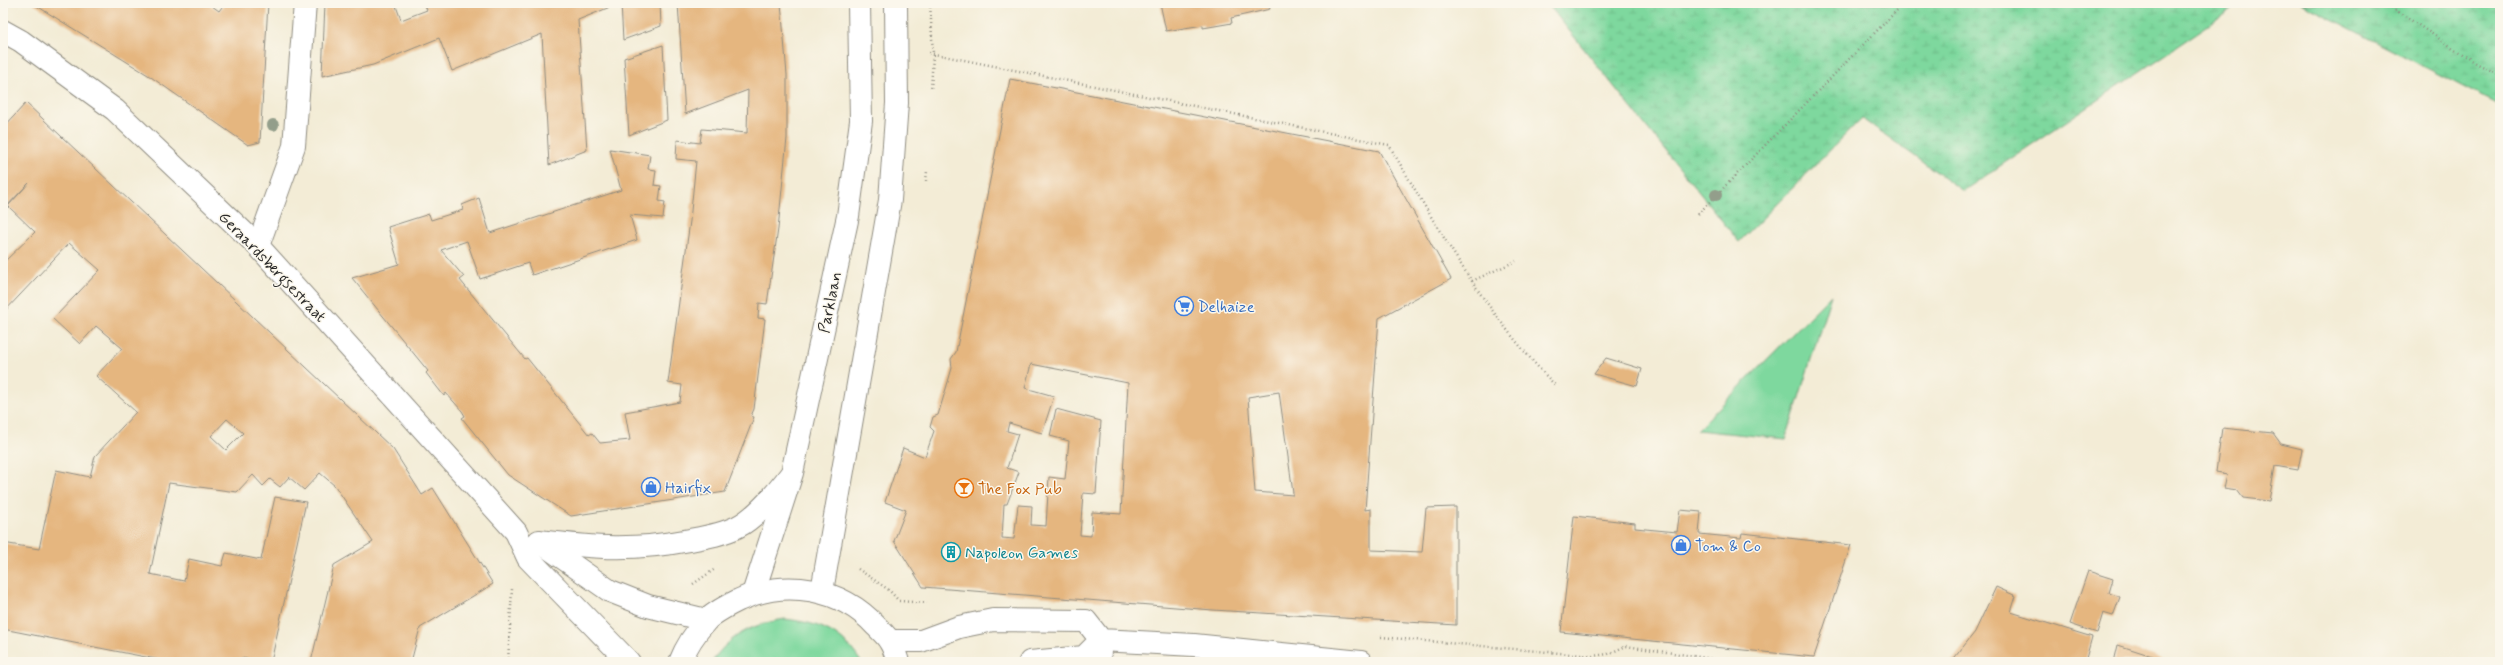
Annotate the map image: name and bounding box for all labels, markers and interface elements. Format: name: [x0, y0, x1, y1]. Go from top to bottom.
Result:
street label: Geraardsbergsestraat: [213, 207, 330, 328]
street label: Parklaan: [814, 270, 847, 335]
supermarket icon: Delhaize: [1173, 295, 1195, 317]
place label: Delhaize: [1198, 297, 1255, 318]
shop icon: Hairfix: [640, 476, 662, 498]
bar icon: The Fox Pub: [953, 477, 975, 499]
place label: Hairfix: [665, 478, 711, 499]
place label: The Fox Pub: [978, 479, 1062, 500]
shop icon: Tom & Co: [1670, 534, 1692, 556]
place label: Tom & Co: [1695, 536, 1761, 557]
building icon: Napoleon Games: [940, 541, 962, 563]
place label: Napoleon Games: [965, 543, 1078, 564]

